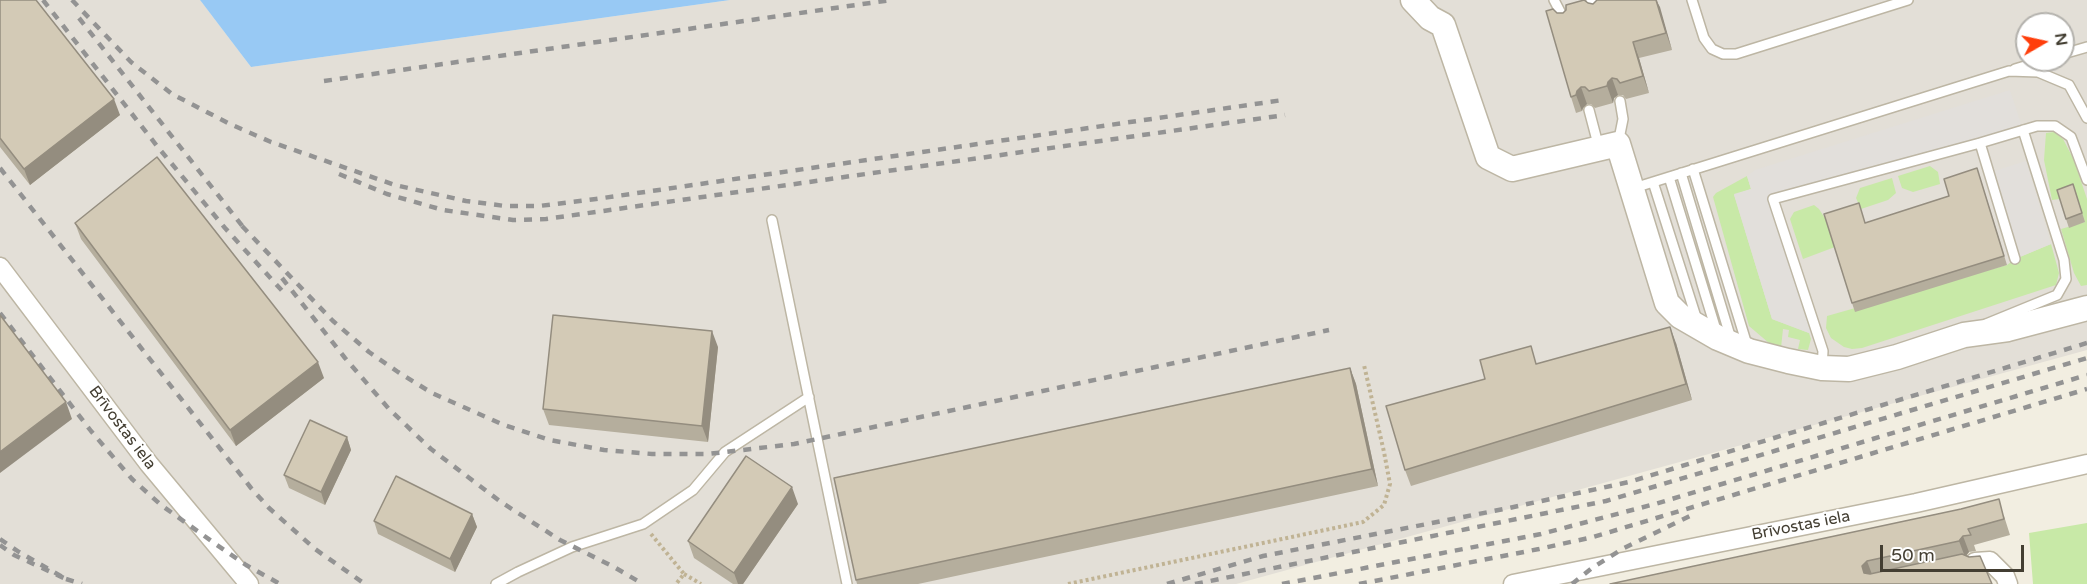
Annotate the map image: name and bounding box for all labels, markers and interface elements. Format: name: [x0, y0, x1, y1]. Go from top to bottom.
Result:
north arrow: [2015, 12, 2075, 72]
text: N: [2050, 32, 2072, 47]
street label: Brīvostas iela: [84, 382, 160, 474]
street label: Brīvostas iela: [1750, 507, 1852, 545]
scale bar: [1883, 533, 2027, 571]
text: 50 m: [1891, 544, 1935, 566]

